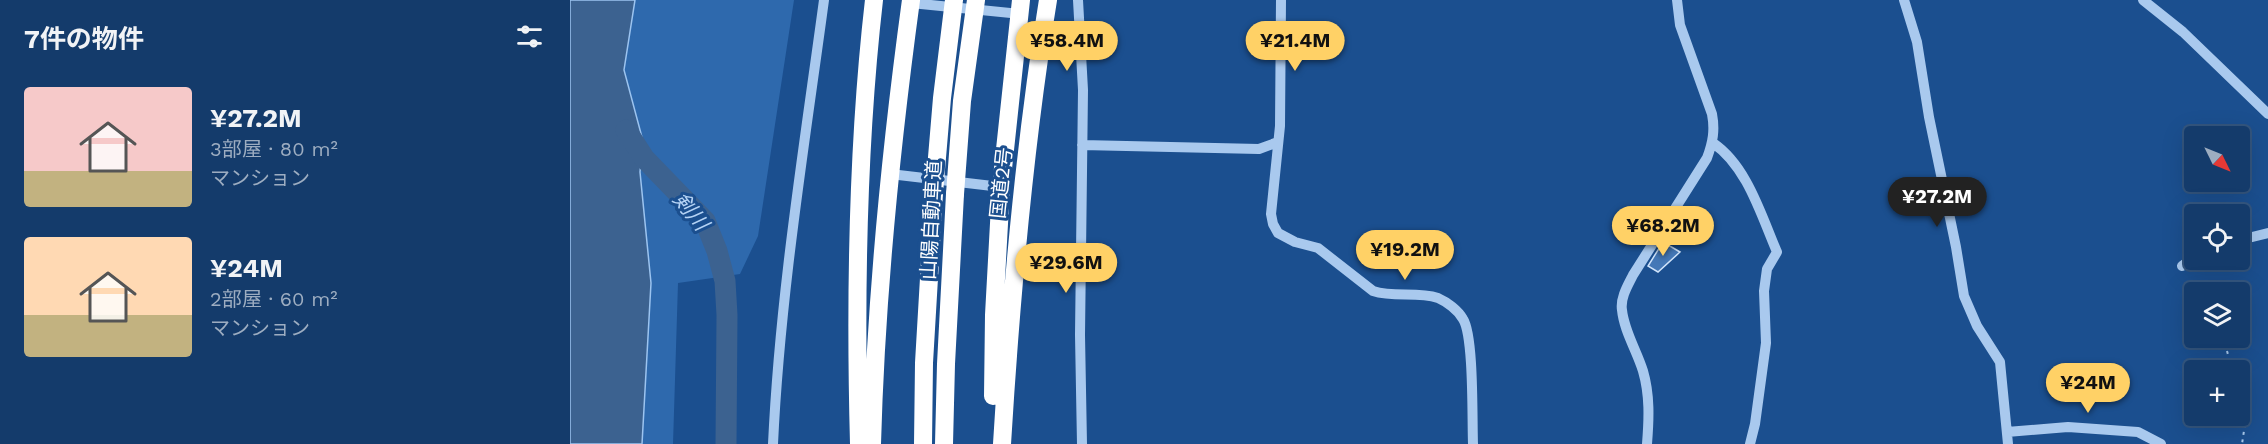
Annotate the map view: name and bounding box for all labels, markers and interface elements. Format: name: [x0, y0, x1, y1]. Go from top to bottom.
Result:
icon: filters: [513, 20, 546, 53]
pin: ¥58.4M: [1018, 21, 1116, 72]
pin: ¥21.4M: [1246, 21, 1344, 72]
text: 7件の物件: [24, 24, 144, 54]
text: ¥58.4M: [1030, 28, 1104, 52]
text: ¥21.4M: [1260, 28, 1330, 52]
text: ¥27.2M: [210, 103, 302, 133]
icon: home: [72, 111, 144, 183]
north arrow: [2184, 126, 2250, 192]
map controls: [2184, 126, 2250, 426]
text: 3部屋 · 80 m²: [210, 137, 338, 161]
street label: 国道2号: [985, 146, 1017, 220]
street label: 山陽自動車道: [916, 159, 946, 281]
text: マンション: [210, 166, 310, 190]
pin: ¥27.2M: [1888, 177, 1986, 228]
text: ¥27.2M: [1902, 184, 1972, 208]
water label: 剣川: [668, 187, 715, 237]
button: locate: [2184, 204, 2250, 270]
pin: ¥68.2M: [1614, 206, 1712, 257]
text: ¥68.2M: [1626, 213, 1700, 237]
pin: ¥19.2M: [1356, 230, 1454, 281]
text: ¥19.2M: [1370, 237, 1440, 261]
pin: ¥29.6M: [1017, 243, 1115, 294]
text: ¥29.6M: [1029, 250, 1103, 274]
text: ¥24M: [210, 253, 283, 283]
icon: home: [72, 261, 144, 333]
button: layers: [2184, 282, 2250, 348]
text: 2部屋 · 60 m²: [210, 287, 338, 311]
text: マンション: [210, 316, 310, 340]
button: +: [2184, 360, 2250, 426]
pin: ¥24M: [2052, 363, 2124, 414]
text: ¥24M: [2060, 370, 2116, 394]

